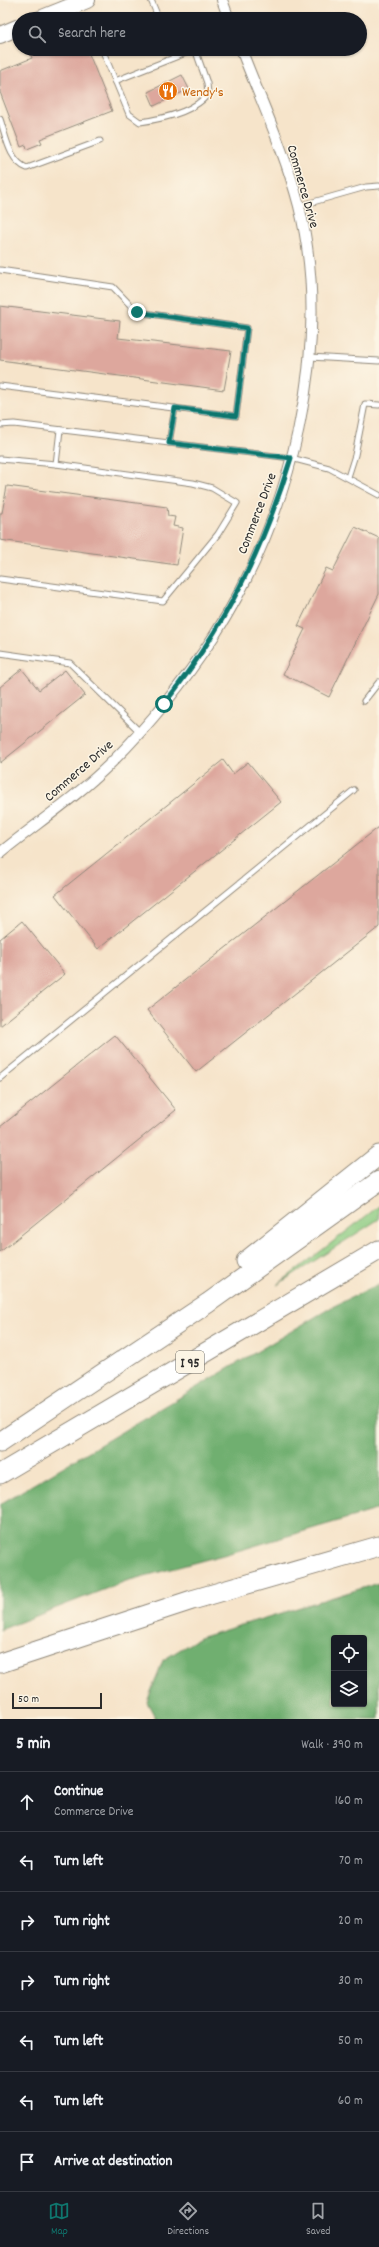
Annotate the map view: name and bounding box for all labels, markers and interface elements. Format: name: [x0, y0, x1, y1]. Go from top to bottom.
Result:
search box: [12, 12, 367, 56]
icon: search: [26, 23, 48, 45]
text: Search here: [58, 23, 126, 45]
restaurant icon: Wendy's: [157, 80, 179, 102]
place label: Wendy's: [182, 83, 224, 103]
street label: Commerce Drive: [281, 143, 324, 231]
route end: [128, 303, 146, 321]
street label: Commerce Drive: [233, 470, 283, 557]
route start: [155, 695, 173, 713]
street label: Commerce Drive: [40, 736, 118, 807]
road number: I 95: [176, 1351, 204, 1373]
map controls: [331, 1635, 367, 1707]
button: locate: [331, 1635, 367, 1671]
button: layers: [331, 1671, 367, 1707]
scale bar: [12, 1691, 102, 1710]
text: 50 m: [18, 1692, 39, 1708]
text: 5 min: [16, 1733, 50, 1757]
text: Walk · 390 m: [301, 1736, 363, 1755]
text: Continue: [54, 1781, 103, 1803]
icon: ahead: [16, 1791, 38, 1813]
text: 160 m: [335, 1792, 363, 1811]
text: Commerce Drive: [54, 1803, 134, 1822]
icon: left: [16, 1851, 38, 1873]
text: Turn left: [54, 1851, 103, 1873]
text: 70 m: [339, 1852, 363, 1871]
icon: right: [16, 1911, 38, 1933]
text: Turn right: [54, 1911, 110, 1933]
text: 20 m: [338, 1912, 363, 1931]
icon: right: [16, 1971, 38, 1993]
text: Turn right: [54, 1971, 110, 1993]
text: 30 m: [338, 1972, 363, 1991]
icon: left: [16, 2031, 38, 2053]
text: Turn left: [54, 2031, 103, 2053]
text: 50 m: [338, 2032, 363, 2051]
icon: left: [16, 2091, 38, 2113]
text: Turn left: [54, 2091, 103, 2113]
text: 60 m: [338, 2092, 363, 2111]
icon: arrive: [16, 2151, 38, 2173]
text: Arrive at destination: [54, 2151, 172, 2173]
tab: Map: [48, 2200, 70, 2240]
tab: Directions: [167, 2200, 209, 2240]
tab: Saved: [306, 2200, 331, 2240]

